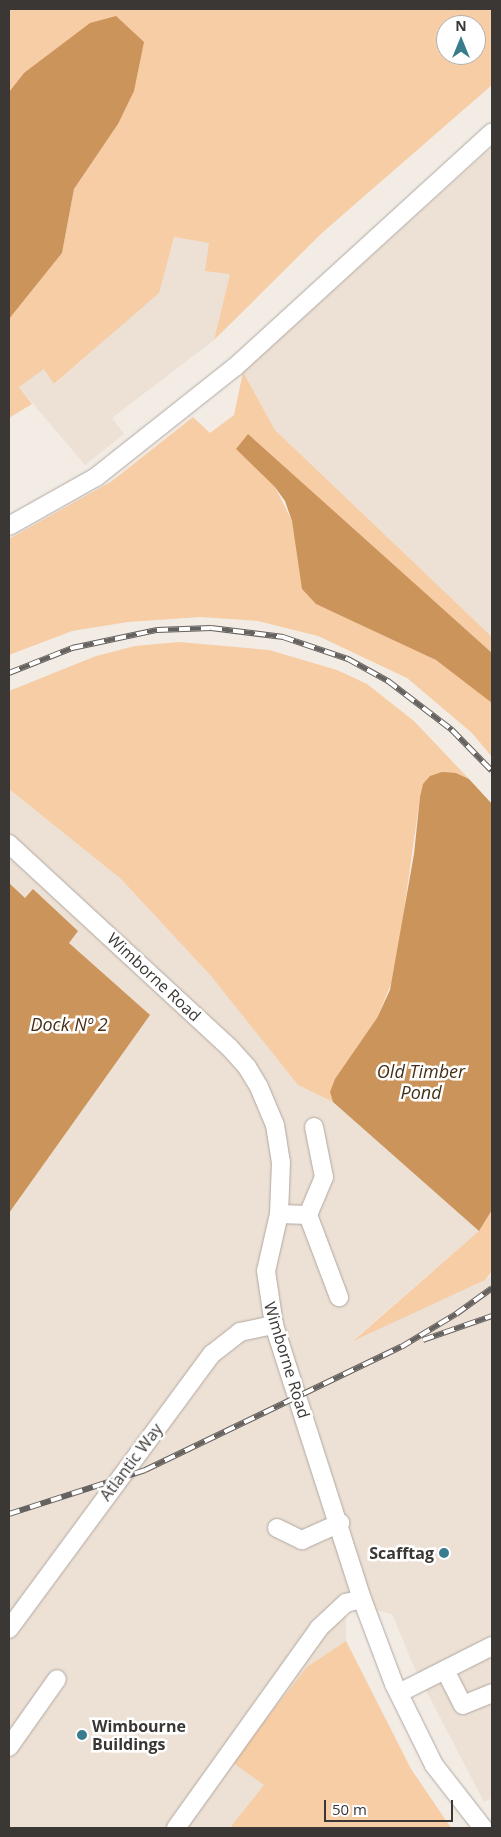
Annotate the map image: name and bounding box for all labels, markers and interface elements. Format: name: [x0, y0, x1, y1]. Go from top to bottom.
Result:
north arrow: [436, 15, 486, 65]
text: N: [455, 16, 467, 35]
street label: Wimborne Road: [103, 929, 205, 1025]
water label: Dock Nº 2: [30, 1013, 108, 1035]
water label: Old Timber Pond: [377, 1061, 465, 1104]
street label: Wimborne Road: [260, 1299, 314, 1421]
street label: Atlantic Way: [96, 1420, 166, 1504]
place label: Scafftag: [369, 1543, 434, 1563]
marker: Scafftag: [438, 1547, 450, 1559]
place label: Wimbourne Buildings: [92, 1716, 186, 1754]
marker: Wimbourne Buildings: [76, 1729, 88, 1741]
scale bar: [326, 1790, 455, 1822]
text: 50 m: [332, 1799, 367, 1819]

